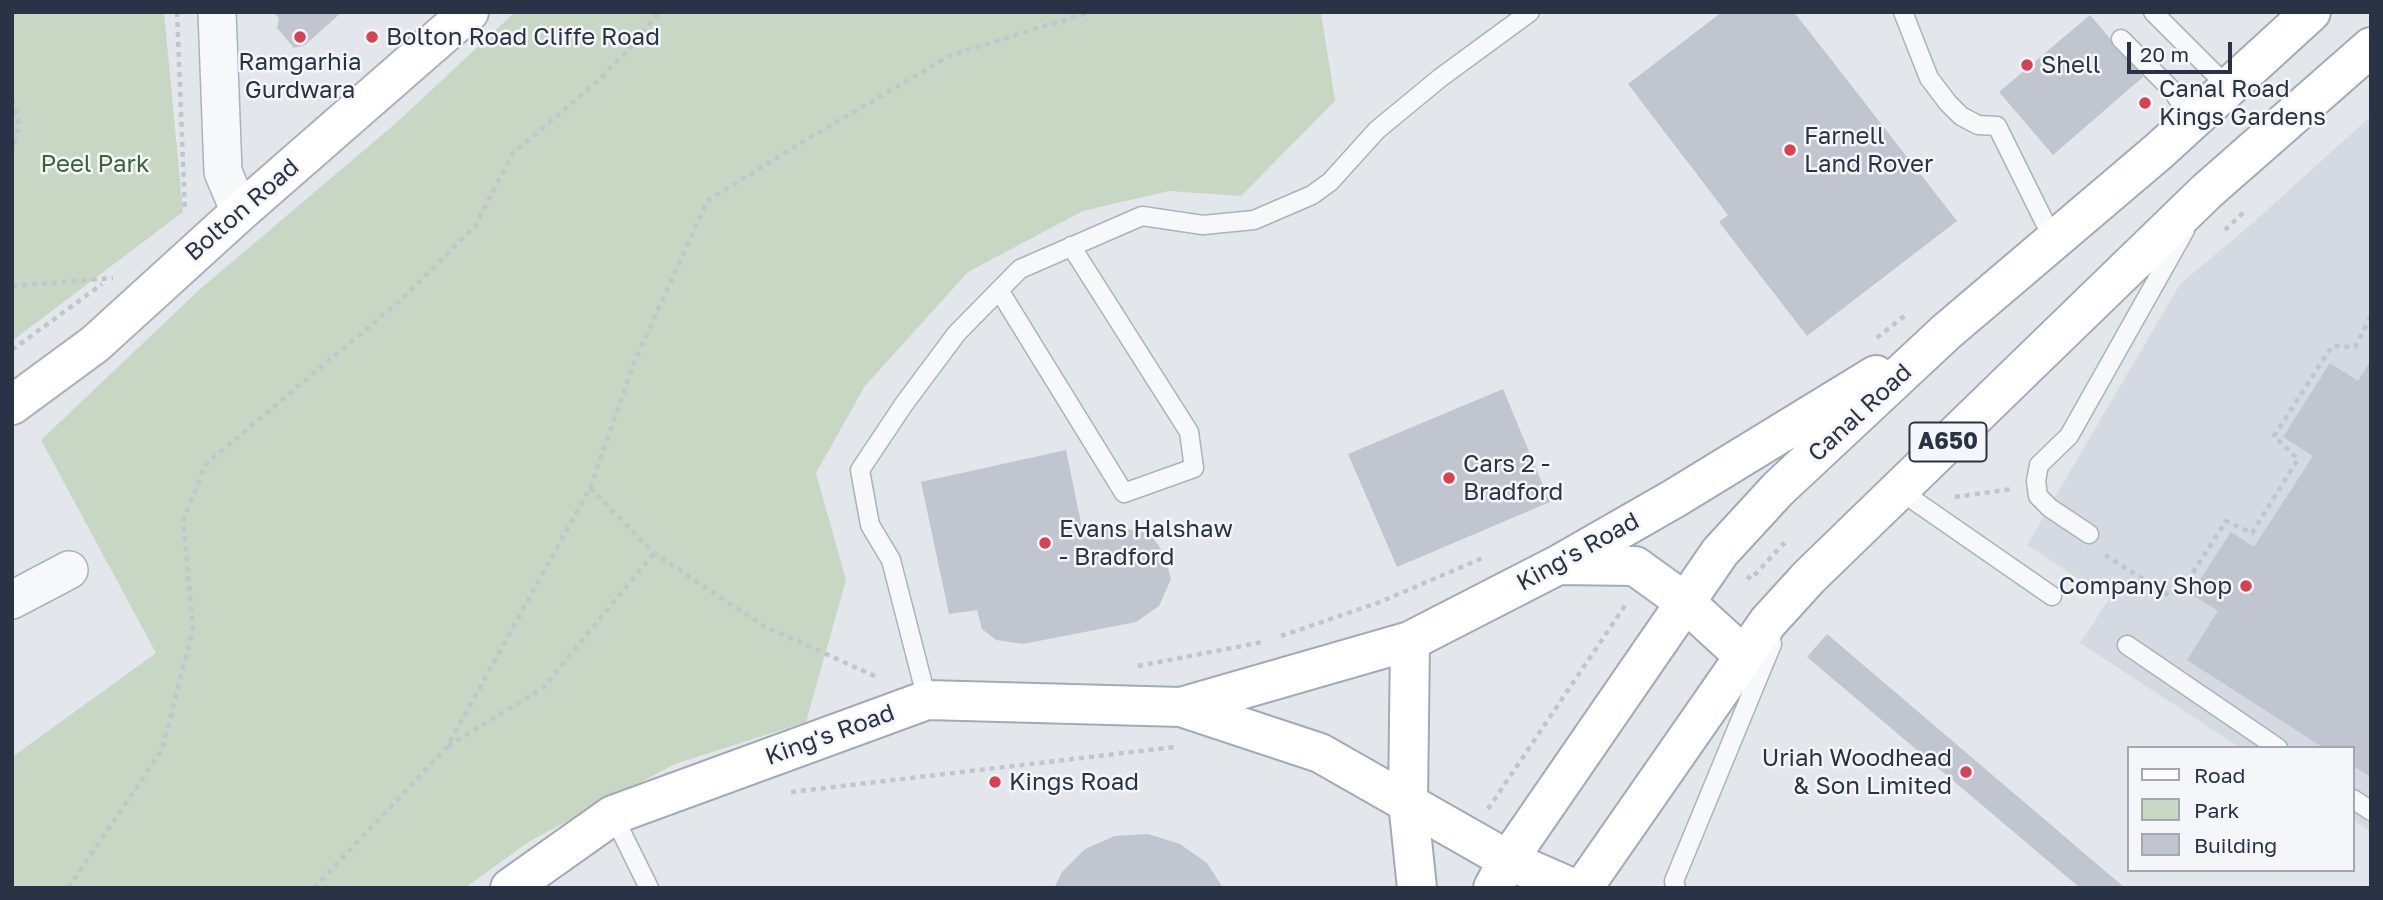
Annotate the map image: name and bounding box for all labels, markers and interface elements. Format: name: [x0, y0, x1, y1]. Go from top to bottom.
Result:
place label: Bolton Road Cliffe Road: [386, 23, 660, 51]
scale bar: [2131, 28, 2236, 72]
marker: Ramgarhia Gurdwara: [292, 29, 308, 45]
marker: Bolton Road Cliffe Road: [364, 29, 380, 45]
text: 20 m: [2140, 41, 2189, 67]
place label: Ramgarhia Gurdwara: [238, 48, 362, 104]
place label: Shell: [2041, 51, 2100, 79]
marker: Shell: [2019, 57, 2035, 73]
place label: Canal Road Kings Gardens: [2159, 75, 2326, 131]
marker: Canal Road Kings Gardens: [2137, 95, 2153, 111]
place label: Farnell Land Rover: [1804, 122, 1933, 178]
marker: Farnell Land Rover: [1782, 142, 1798, 158]
park label: Peel Park: [41, 150, 149, 178]
street label: Bolton Road: [179, 153, 305, 267]
street label: Canal Road: [1802, 358, 1918, 468]
road number: A650: [1910, 422, 1986, 462]
place label: Cars 2 - Bradford: [1463, 450, 1563, 506]
marker: Cars 2 - Bradford: [1441, 470, 1457, 486]
street label: King's Road: [1512, 507, 1644, 597]
place label: Evans Halshaw - Bradford: [1059, 515, 1233, 571]
marker: Evans Halshaw - Bradford: [1037, 535, 1053, 551]
place label: Company Shop: [2059, 572, 2232, 600]
marker: Company Shop: [2238, 578, 2254, 594]
street label: King's Road: [761, 698, 899, 772]
place label: Uriah Woodhead & Son Limited: [1762, 744, 1952, 800]
legend: [2128, 746, 2355, 872]
text: Road: [2194, 762, 2245, 788]
marker: Uriah Woodhead & Son Limited: [1958, 764, 1974, 780]
place label: Kings Road: [1009, 768, 1139, 796]
marker: Kings Road: [987, 774, 1003, 790]
text: Park: [2194, 797, 2239, 823]
text: Building: [2194, 832, 2277, 858]

